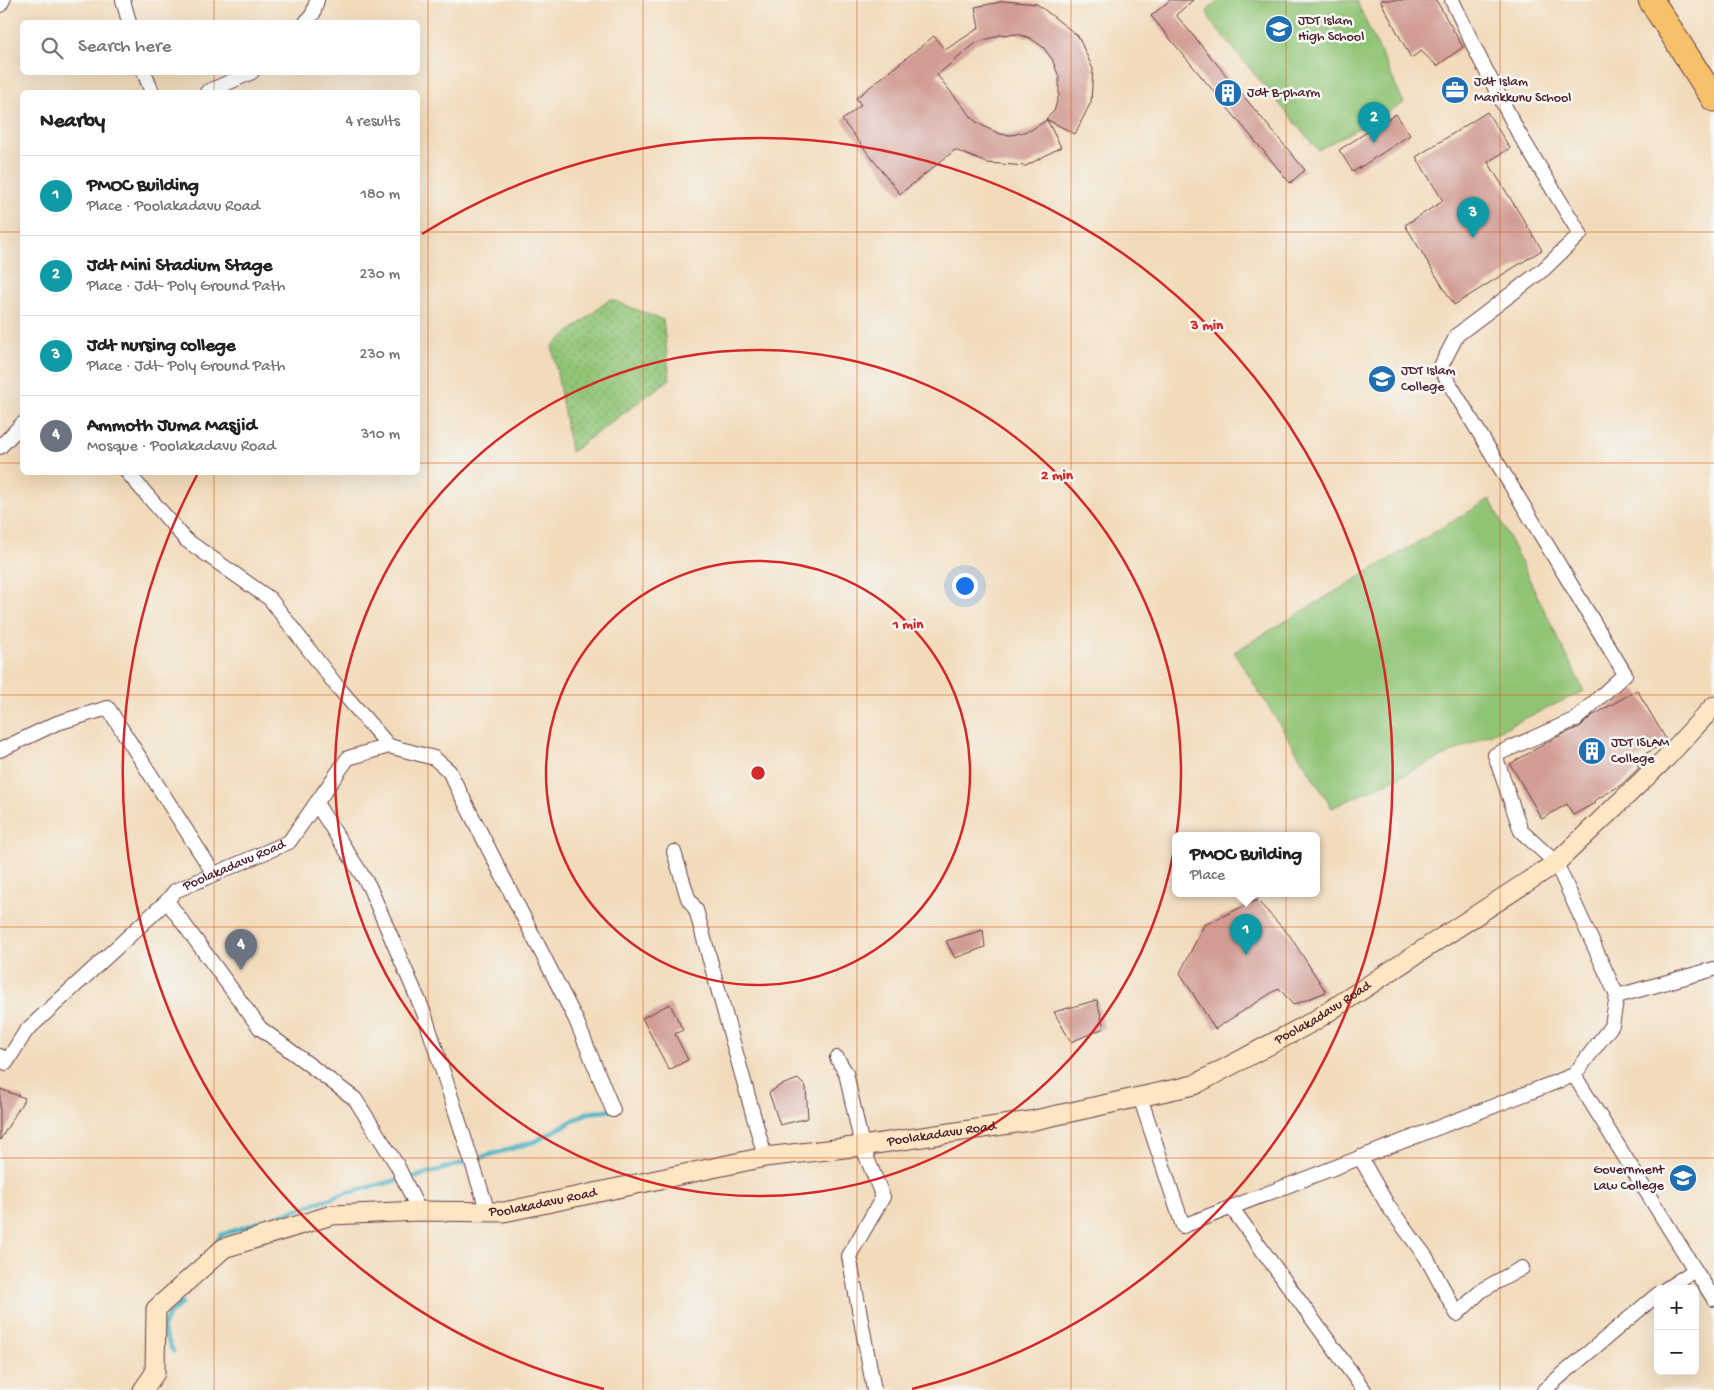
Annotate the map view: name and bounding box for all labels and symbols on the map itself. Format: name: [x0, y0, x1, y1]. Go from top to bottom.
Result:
place label: JDT Islam High School: [1298, 13, 1364, 46]
school or university icon: JDT Islam High School: [1264, 14, 1294, 44]
place label: Jdt Islam Marikkunu School: [1474, 74, 1571, 107]
office icon: Jdt Islam Marikkunu School: [1440, 75, 1470, 105]
building icon: Jdt B-pharm: [1213, 78, 1243, 108]
place label: Jdt B-pharm: [1247, 85, 1320, 102]
pin: 2: [1358, 102, 1390, 143]
pin: 3: [1457, 197, 1489, 238]
text: 3 min: [1190, 317, 1224, 335]
place label: JDT Islam College: [1401, 363, 1456, 396]
school or university icon: JDT Islam College: [1367, 364, 1397, 394]
text: 2 min: [1041, 467, 1074, 485]
your location: [952, 573, 978, 599]
text: 1 min: [892, 616, 924, 634]
place label: JDT ISLAM College: [1611, 735, 1669, 768]
building icon: JDT ISLAM College: [1577, 736, 1607, 766]
centre of rings: [749, 764, 767, 782]
street label: Poolakadavu Road: [179, 835, 290, 895]
pin: 1: [1230, 914, 1262, 955]
pin: 4: [225, 929, 257, 970]
street label: Poolakadavu Road: [1271, 976, 1376, 1049]
street label: Poolakadavu Road: [885, 1117, 999, 1151]
place label: Government Law College: [1593, 1162, 1665, 1195]
school or university icon: Government Law College: [1668, 1163, 1698, 1193]
street label: Poolakadavu Road: [488, 1184, 600, 1220]

